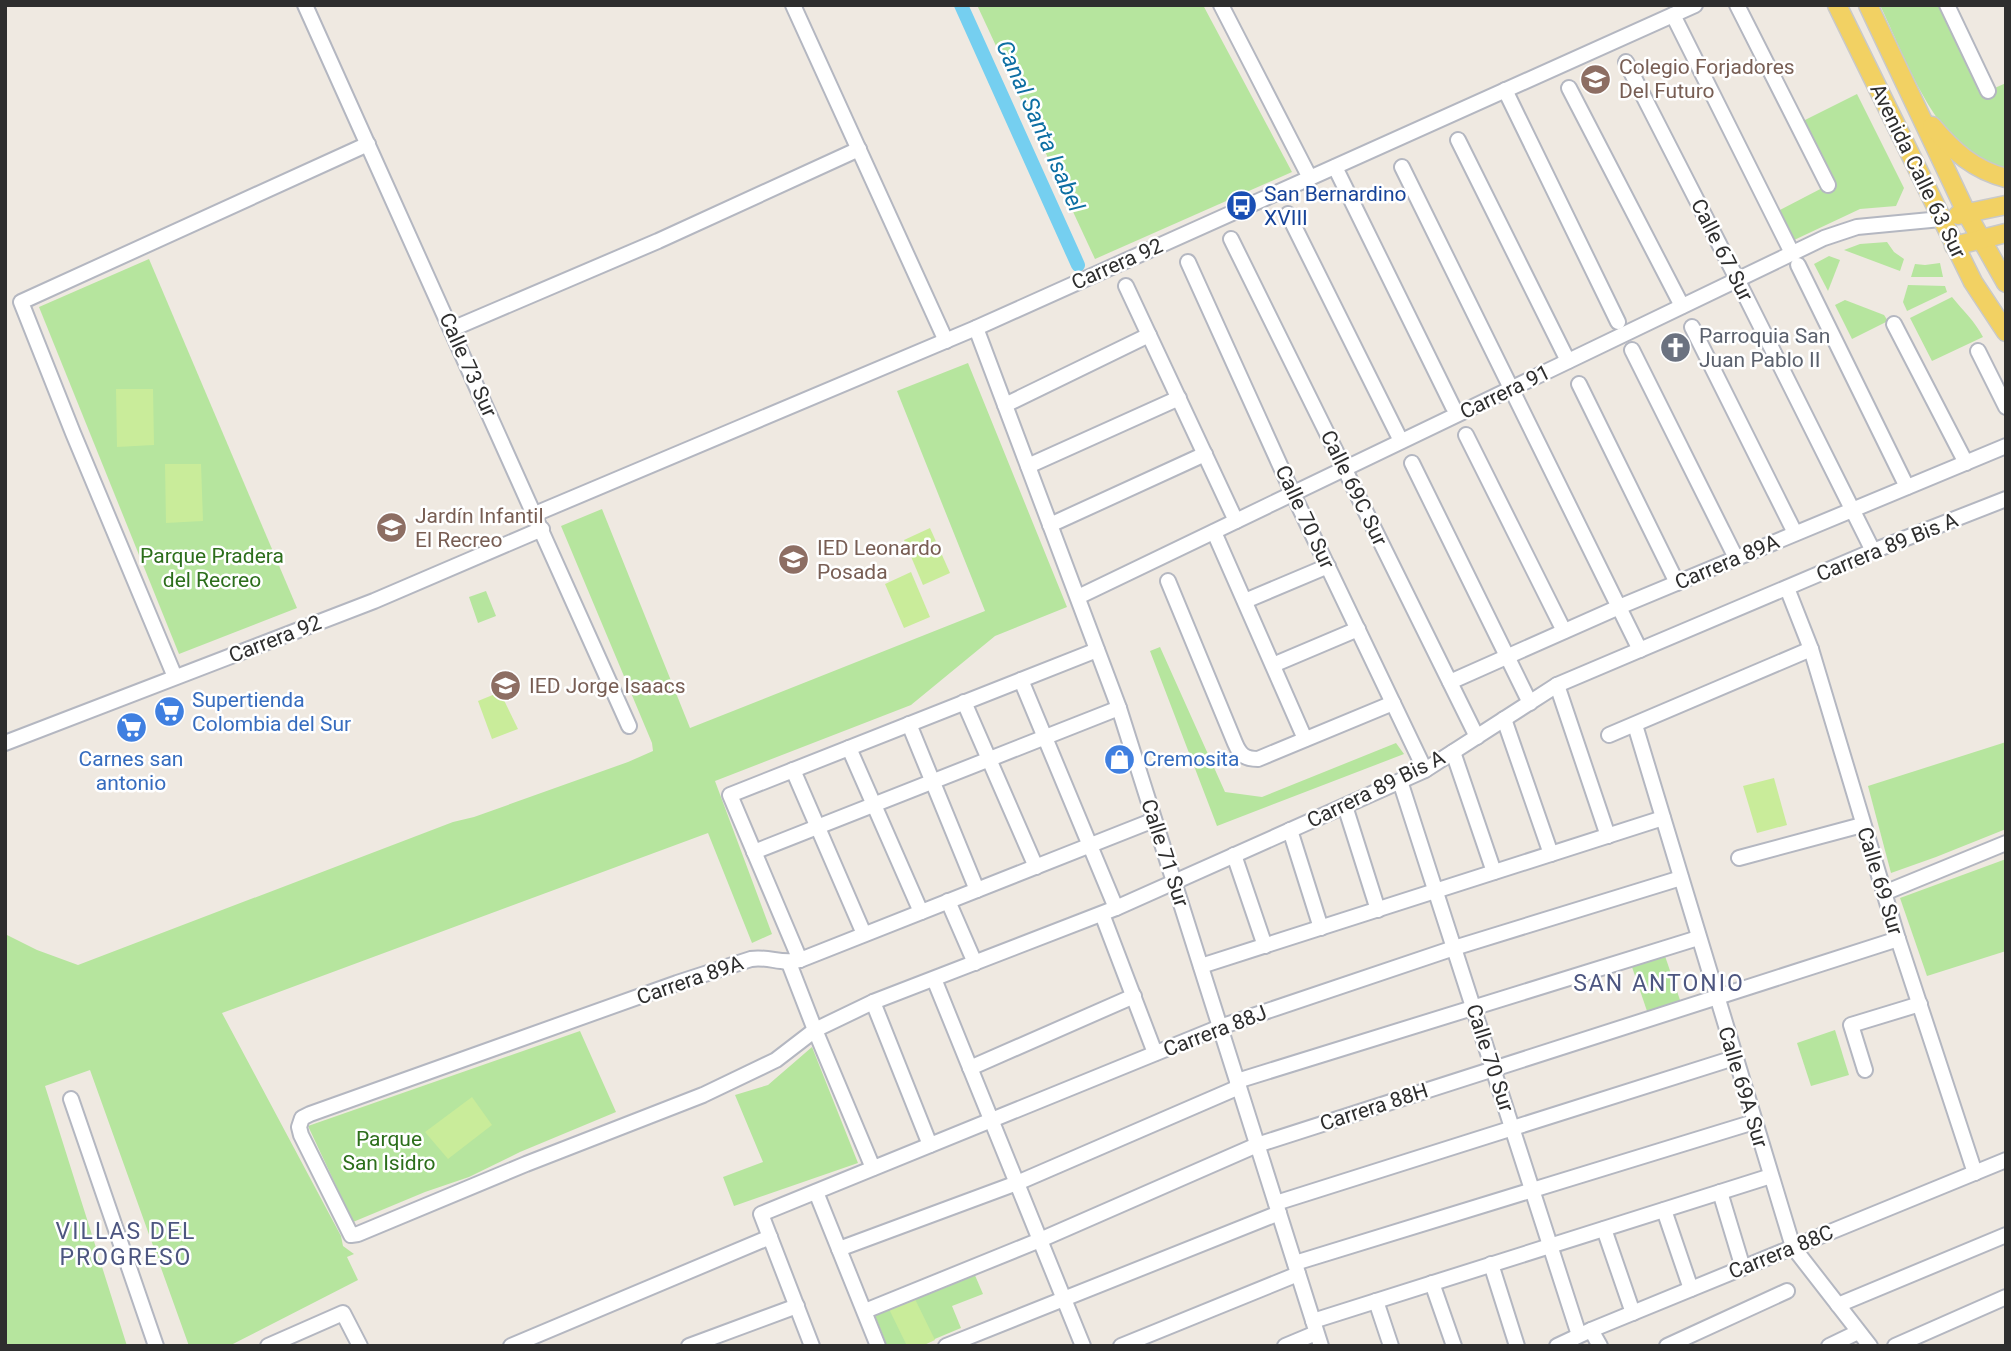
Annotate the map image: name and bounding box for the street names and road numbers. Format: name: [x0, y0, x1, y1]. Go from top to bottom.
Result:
street label: Avenida Calle 63 Sur: [1865, 80, 1971, 262]
street label: Calle 67 Sur: [1686, 195, 1758, 305]
street label: Carrera 92: [1068, 233, 1166, 295]
street label: Calle 73 Sur: [434, 309, 502, 421]
street label: Carrera 91: [1456, 360, 1554, 424]
street label: Calle 69C Sur: [1316, 426, 1392, 550]
street label: Calle 70 Sur: [1271, 461, 1339, 573]
street label: Carrera 89 Bis A: [1813, 508, 1961, 586]
street label: Carrera 89A: [1671, 529, 1783, 595]
street label: Carrera 92: [225, 610, 325, 668]
street label: Carrera 89 Bis A: [1303, 745, 1449, 833]
street label: Calle 71 Sur: [1136, 796, 1194, 910]
street label: Calle 69 Sur: [1852, 824, 1908, 938]
street label: Carrera 89A: [634, 951, 747, 1009]
street label: Carrera 88J: [1160, 1000, 1270, 1062]
street label: Calle 70 Sur: [1461, 1001, 1519, 1115]
street label: Calle 69A Sur: [1713, 1024, 1773, 1150]
street label: Carrera 88H: [1317, 1078, 1431, 1136]
street label: Carrera 88C: [1725, 1220, 1837, 1284]

